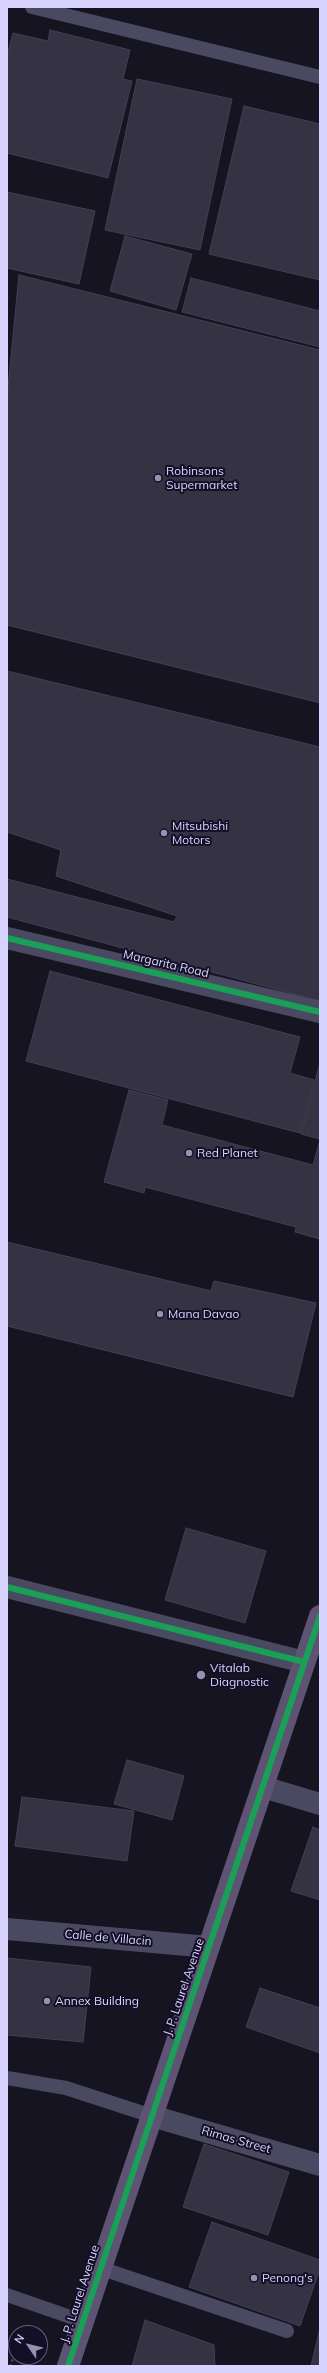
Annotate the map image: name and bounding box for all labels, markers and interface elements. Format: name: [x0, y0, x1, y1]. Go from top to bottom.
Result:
place label: Robinsons Supermarket: [166, 464, 237, 492]
marker: Robinsons Supermarket: [153, 473, 163, 483]
place label: Mitsubishi Motors: [172, 819, 228, 847]
marker: Mitsubishi Motors: [159, 828, 169, 838]
street label: Margarita Road: [122, 947, 210, 981]
place label: Red Planet: [197, 1146, 258, 1160]
marker: Red Planet: [184, 1148, 194, 1158]
place label: Mana Davao: [168, 1307, 239, 1321]
marker: Mana Davao: [155, 1309, 165, 1319]
place label: Vitalab Diagnostic: [210, 1661, 269, 1689]
marker: Vitalab Diagnostic: [195, 1669, 207, 1681]
street label: Calle de Villacin: [64, 1927, 152, 1949]
street label: J. P. Laurel Avenue: [161, 1936, 207, 2038]
place label: Annex Building: [55, 1994, 139, 2008]
marker: Annex Building: [42, 1996, 52, 2006]
street label: Rimas Street: [200, 2123, 272, 2157]
street label: J. P. Laurel Avenue: [57, 2243, 103, 2345]
place label: Penong's: [262, 2271, 313, 2285]
marker: Penong's: [249, 2273, 259, 2283]
north arrow: [8, 2325, 48, 2365]
text: N: [11, 2331, 27, 2346]

